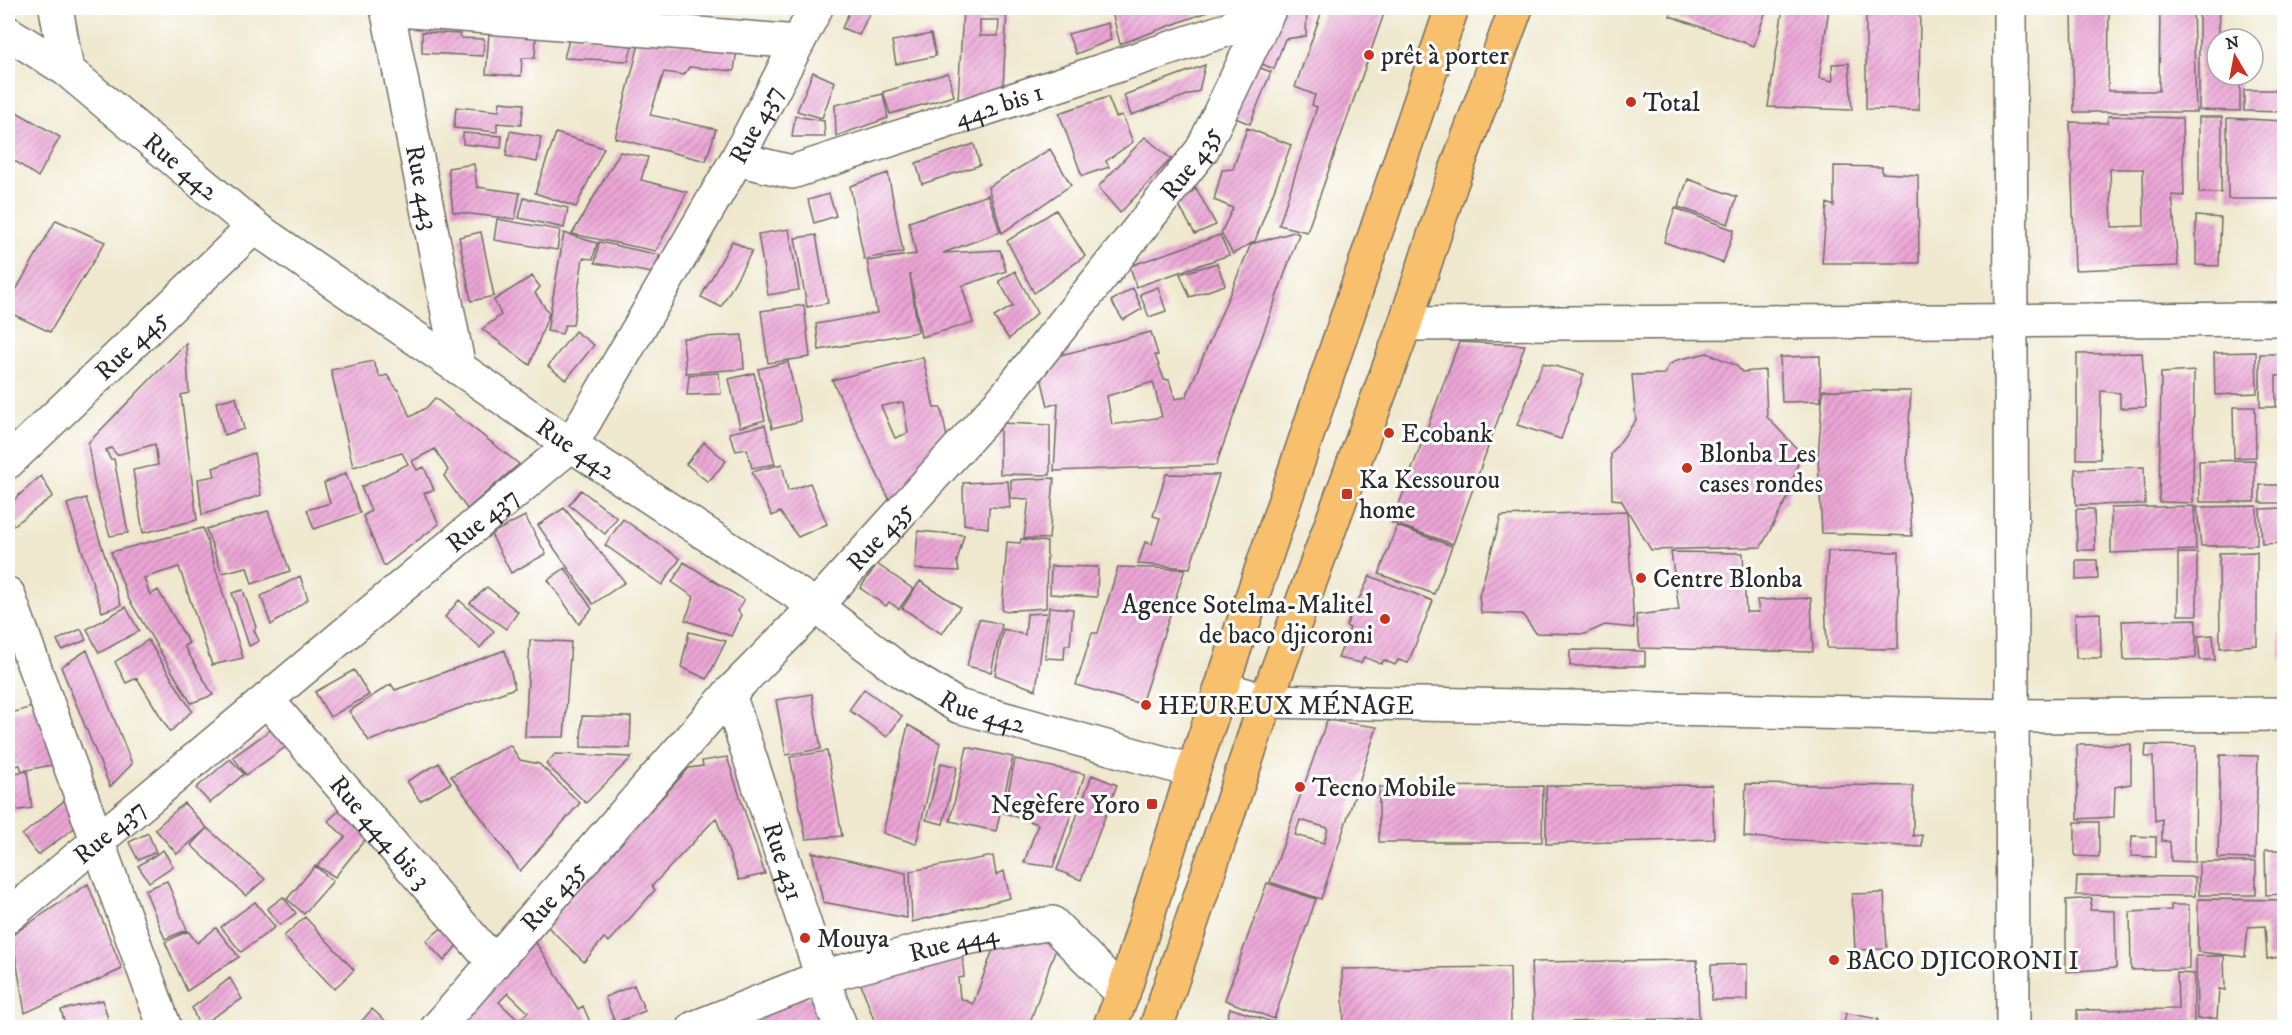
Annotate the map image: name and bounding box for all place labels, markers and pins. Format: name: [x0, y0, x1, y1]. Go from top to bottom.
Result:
place label: prêt à porter: [1380, 40, 1509, 73]
marker: prêt à porter: [1362, 48, 1376, 62]
place label: Total: [1643, 87, 1700, 120]
marker: Total: [1624, 95, 1638, 109]
place label: Ecobank: [1401, 418, 1493, 451]
marker: Ecobank: [1382, 426, 1396, 440]
place label: Blonba Les cases rondes: [1699, 438, 1823, 501]
marker: Blonba Les cases rondes: [1680, 461, 1694, 475]
place label: Ka Kessourou home: [1359, 464, 1500, 527]
marker: Ka Kessourou home: [1340, 487, 1354, 501]
place label: Centre Blonba: [1653, 563, 1802, 596]
marker: Centre Blonba: [1634, 571, 1648, 585]
place label: Agence Sotelma-Malitel de baco djicoroni: [1122, 589, 1373, 652]
marker: Agence Sotelma-Malitel de baco djicoroni: [1378, 612, 1392, 626]
place label: HEUREUX MÉNAGE: [1158, 690, 1414, 723]
marker: HEUREUX MÉNAGE: [1139, 698, 1153, 712]
place label: Tecno Mobile: [1312, 772, 1456, 805]
marker: Tecno Mobile: [1293, 780, 1307, 794]
place label: Negèfere Yoro: [990, 789, 1140, 822]
marker: Negèfere Yoro: [1145, 797, 1159, 811]
place label: Mouya: [817, 923, 889, 956]
marker: Mouya: [798, 931, 812, 945]
place label: BACO DJICORONI I: [1846, 945, 2079, 978]
marker: BACO DJICORONI I: [1827, 953, 1841, 967]

